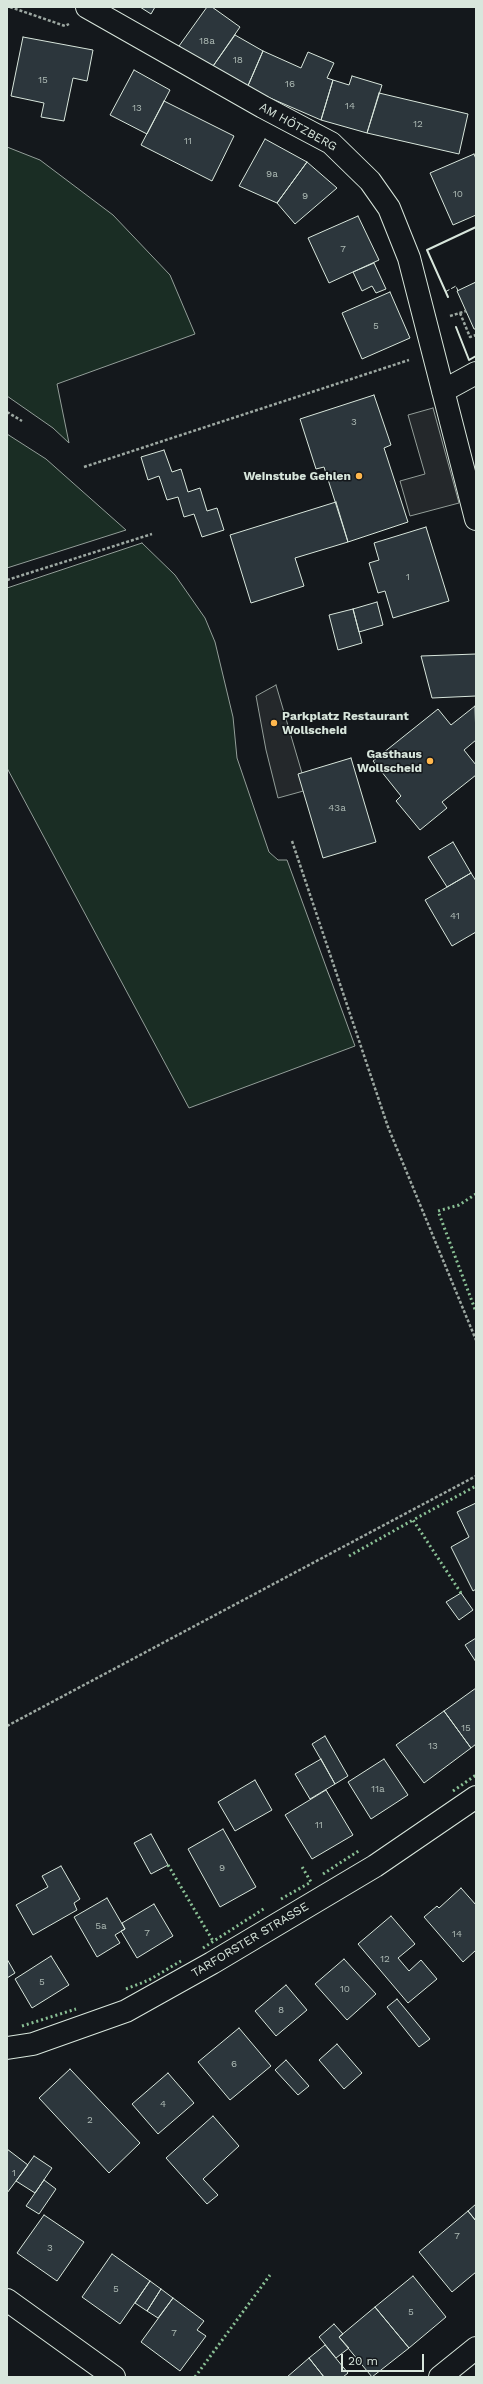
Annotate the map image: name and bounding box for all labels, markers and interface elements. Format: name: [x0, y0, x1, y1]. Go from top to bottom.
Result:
house number: 18a: [199, 35, 215, 47]
house number: 18: [233, 54, 243, 66]
house number: 15: [38, 74, 48, 86]
house number: 16: [285, 78, 295, 90]
street label: AM HÖTZBERG: [257, 100, 339, 154]
house number: 14: [345, 100, 355, 112]
house number: 13: [132, 102, 142, 114]
house number: 12: [413, 118, 423, 130]
house number: 11: [184, 135, 192, 147]
house number: 9a: [266, 168, 278, 180]
house number: 10: [453, 188, 463, 200]
house number: 9: [302, 190, 308, 202]
house number: 7: [340, 243, 346, 255]
house number: 5: [373, 320, 379, 332]
house number: 3: [351, 416, 357, 428]
place label: Weinstube Gehlen: [243, 469, 351, 483]
marker: Weinstube Gehlen: [354, 471, 364, 481]
house number: 1: [406, 571, 410, 583]
place label: Parkplatz Restaurant Wollscheid: [282, 709, 409, 737]
marker: Parkplatz Restaurant Wollscheid: [269, 718, 279, 728]
place label: Gasthaus Wollscheid: [357, 747, 422, 775]
marker: Gasthaus Wollscheid: [425, 756, 435, 766]
house number: 43a: [328, 802, 346, 814]
house number: 41: [450, 910, 460, 922]
house number: 15: [461, 1722, 471, 1734]
house number: 13: [428, 1740, 438, 1752]
house number: 11a: [371, 1783, 385, 1795]
house number: 11: [315, 1819, 323, 1831]
house number: 9: [219, 1862, 225, 1874]
street label: TARFORSTER STRASSE: [189, 1899, 311, 1981]
house number: 5a: [95, 1920, 107, 1932]
house number: 7: [144, 1927, 150, 1939]
house number: 14: [452, 1928, 462, 1940]
house number: 12: [380, 1953, 390, 1965]
house number: 5: [39, 1976, 45, 1988]
house number: 10: [340, 1983, 350, 1995]
house number: 8: [278, 2004, 284, 2016]
house number: 6: [231, 2058, 237, 2070]
house number: 4: [160, 2098, 166, 2110]
house number: 2: [87, 2114, 93, 2126]
house number: 1: [12, 2167, 16, 2179]
house number: 7: [454, 2230, 460, 2242]
house number: 3: [47, 2242, 53, 2254]
house number: 5: [113, 2283, 119, 2295]
house number: 5: [408, 2306, 414, 2318]
house number: 7: [171, 2327, 177, 2339]
scale bar: [343, 2346, 426, 2372]
text: 20 m: [348, 2354, 378, 2368]

